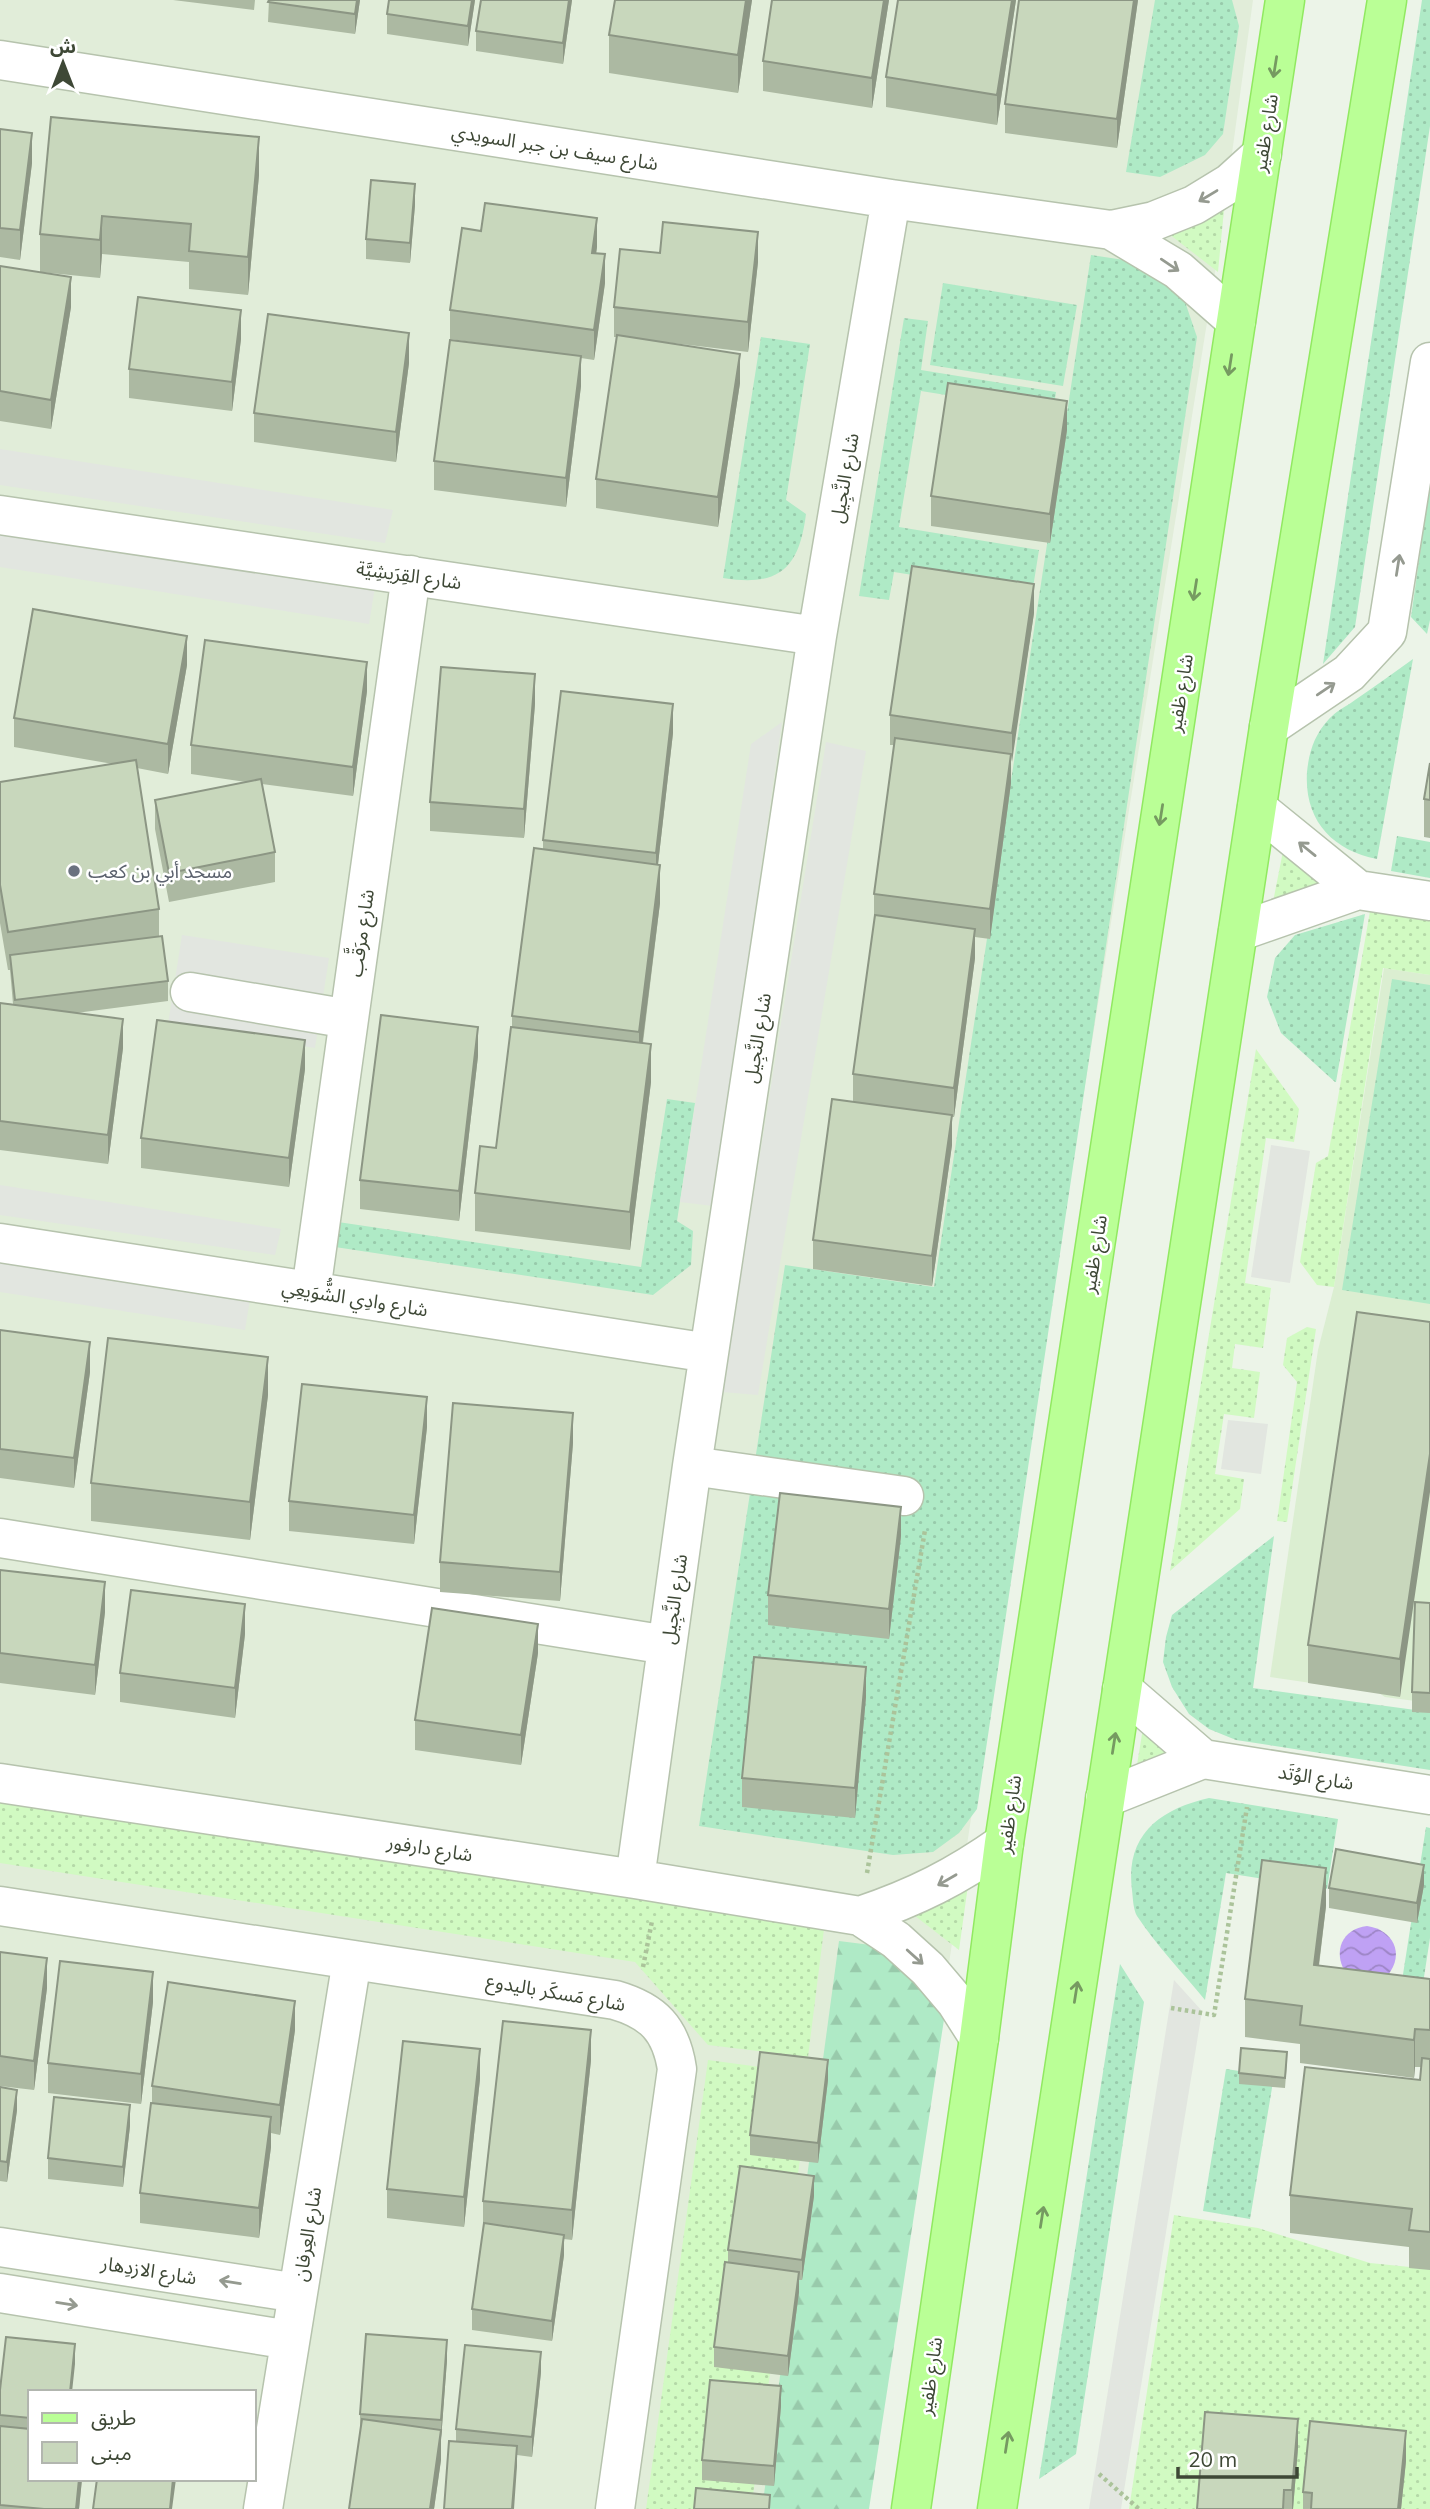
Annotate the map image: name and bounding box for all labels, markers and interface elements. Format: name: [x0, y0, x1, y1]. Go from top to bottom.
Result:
north arrow: [28, 28, 98, 98]
text: ش: [50, 34, 76, 58]
one-way arrow: [1268, 56, 1281, 78]
street label: شارع ظفير: [1247, 92, 1285, 175]
street label: شارع سيف بن جبر السويدي: [449, 119, 660, 179]
one-way arrow: [1199, 190, 1219, 204]
one-way arrow: [1160, 258, 1179, 272]
one-way arrow: [1223, 353, 1236, 376]
street label: شارع النَّجِيل: [824, 431, 866, 525]
one-way arrow: [1392, 554, 1405, 577]
street label: شارع القِرَيشِيَّة: [355, 556, 463, 596]
one-way arrow: [1189, 578, 1202, 601]
street label: شارع ظفير: [1162, 652, 1200, 735]
one-way arrow: [1315, 682, 1335, 696]
one-way arrow: [1154, 803, 1167, 826]
one-way arrow: [1299, 841, 1317, 857]
place label: مسجد أبي بن كعب: [88, 859, 232, 886]
marker: مسجد أبي بن كعب: [66, 863, 82, 879]
street label: شارع مرَقَّب: [340, 887, 381, 979]
street label: شارع النَّجِيل: [738, 991, 778, 1085]
street label: شارع ظفير: [1076, 1213, 1114, 1296]
street label: شارع وادِي الشُّوَيعِي: [280, 1270, 430, 1325]
street label: شارع النَّجِيل: [656, 1552, 695, 1646]
one-way arrow: [1108, 1732, 1121, 1755]
street label: شارع الوُتَد: [1276, 1759, 1356, 1797]
street label: شارع ظفير: [991, 1773, 1028, 1856]
street label: شارع دارفور: [384, 1829, 475, 1869]
one-way arrow: [937, 1874, 958, 1887]
one-way arrow: [905, 1949, 923, 1965]
street label: شارع مَسكَر باليدوع: [484, 1968, 628, 2018]
one-way arrow: [1070, 1981, 1083, 2004]
street label: شارع العِرفان: [288, 2185, 328, 2283]
one-way arrow: [1036, 2206, 1049, 2229]
street label: شارع الازدِهار: [98, 2250, 199, 2291]
one-way arrow: [219, 2276, 242, 2289]
one-way arrow: [55, 2298, 78, 2311]
street label: شارع ظفير: [912, 2335, 949, 2418]
legend: [28, 2390, 256, 2481]
text: طريق: [91, 2404, 136, 2431]
one-way arrow: [1001, 2431, 1014, 2453]
scale bar: [1178, 2436, 1297, 2480]
text: مبنى: [91, 2439, 132, 2465]
text: 20 m: [1188, 2446, 1237, 2472]

